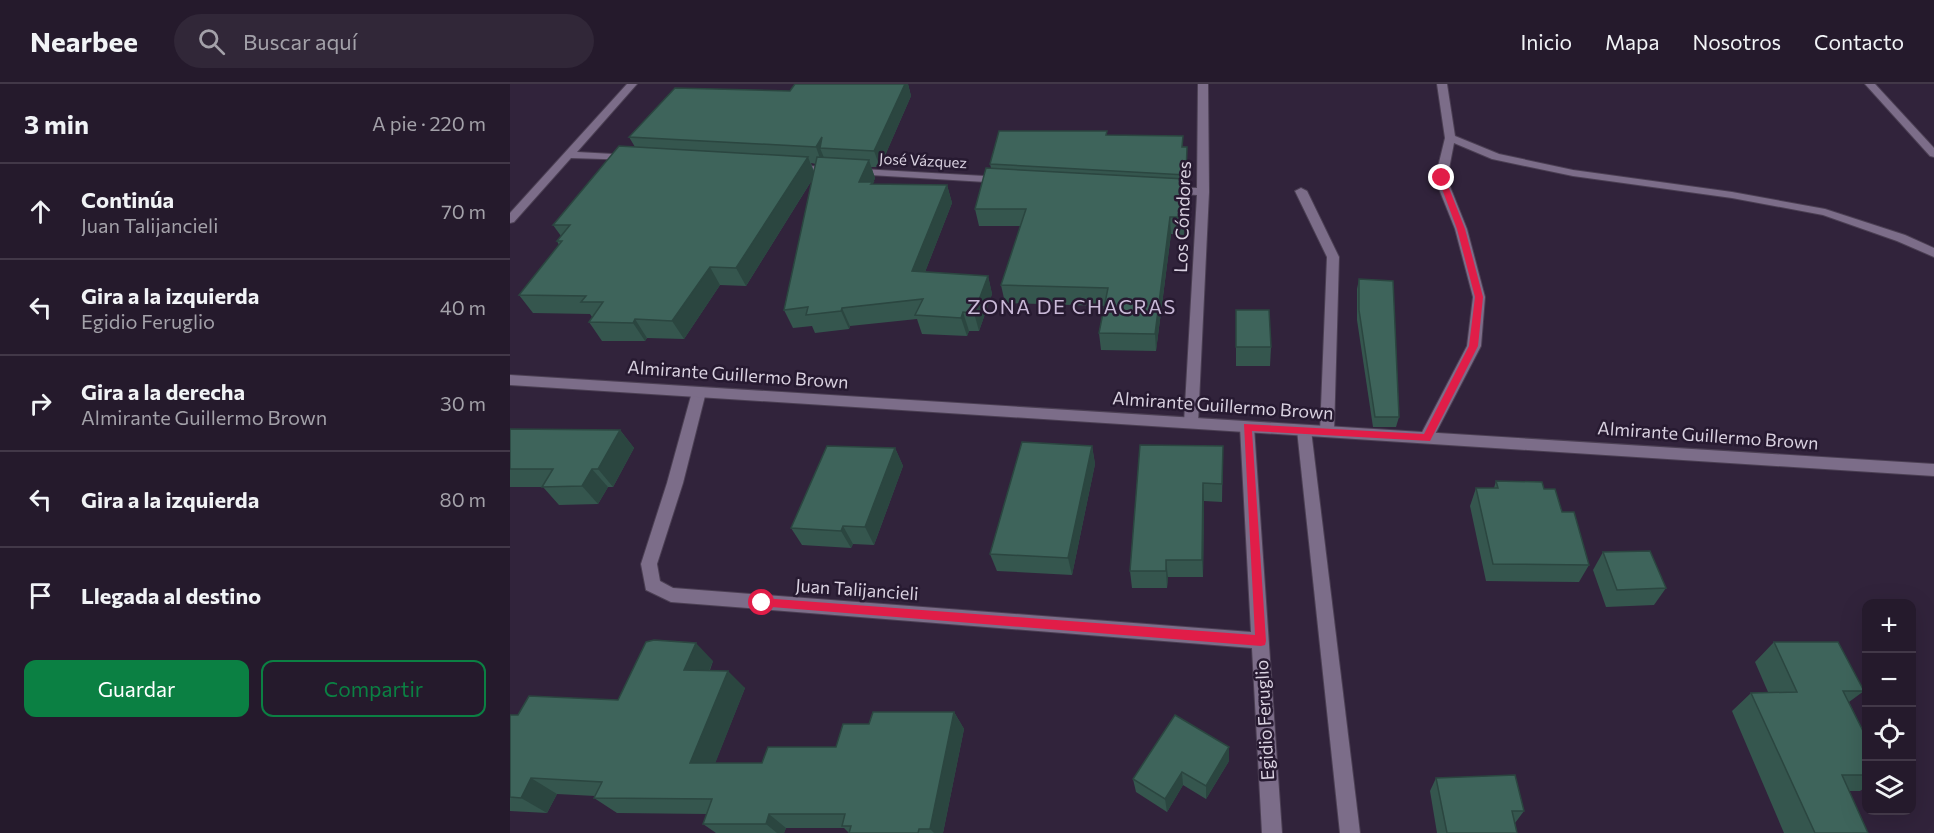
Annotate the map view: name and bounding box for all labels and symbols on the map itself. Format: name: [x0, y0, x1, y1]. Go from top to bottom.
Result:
street label: José Vázquez: [879, 149, 967, 171]
street label: Los Cóndores: [1169, 161, 1195, 273]
route end: [1428, 164, 1454, 190]
district label: ZONA DE CHACRAS: [967, 294, 1177, 318]
street label: Almirante Guillermo Brown: [627, 355, 849, 393]
street label: Almirante Guillermo Brown: [1112, 386, 1334, 424]
street label: Almirante Guillermo Brown: [1597, 416, 1819, 454]
street label: Juan Talijancieli: [795, 574, 919, 604]
route start: [748, 589, 774, 615]
street label: Egidio Feruglio: [1250, 659, 1278, 781]

